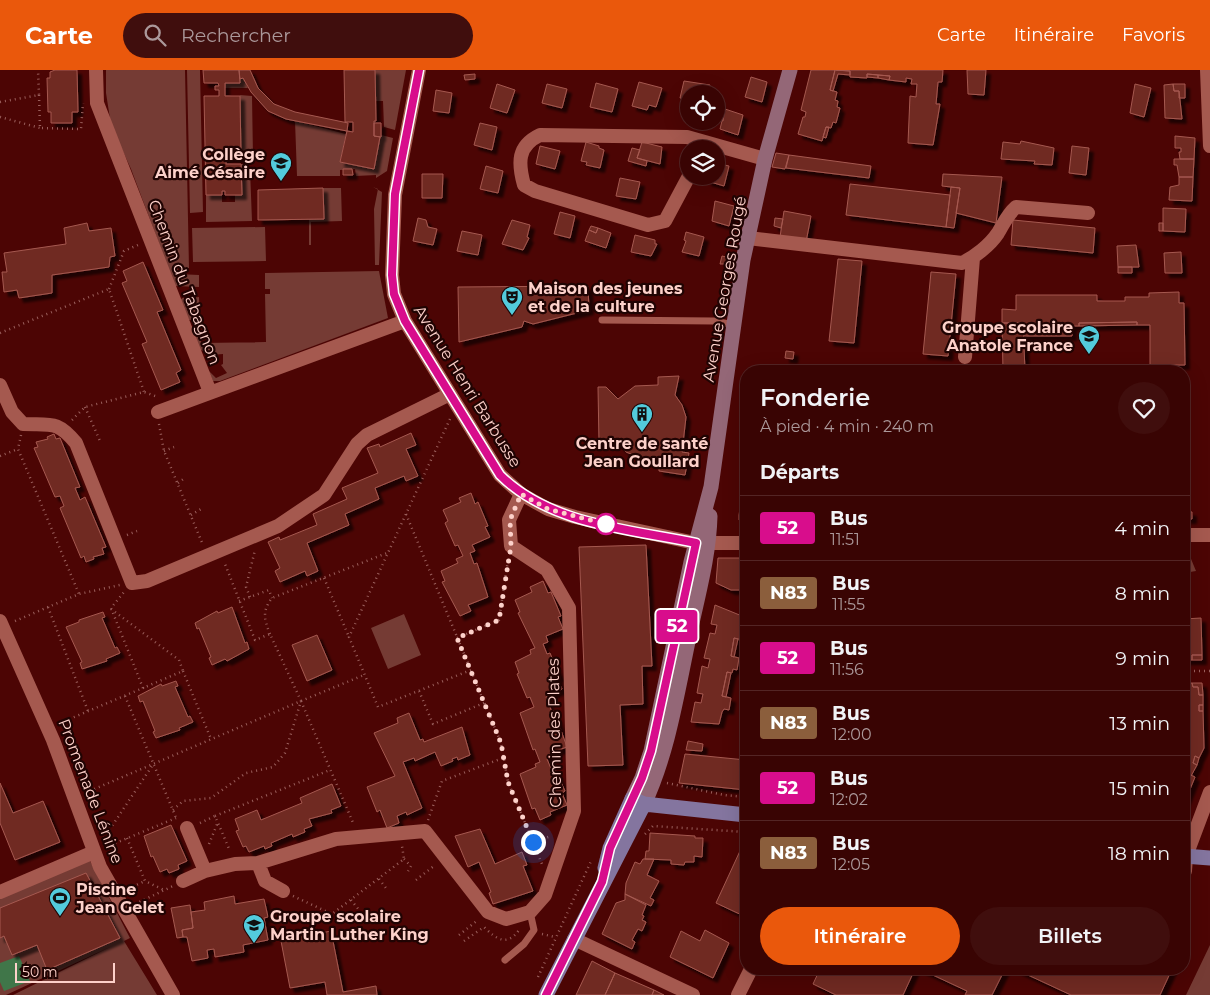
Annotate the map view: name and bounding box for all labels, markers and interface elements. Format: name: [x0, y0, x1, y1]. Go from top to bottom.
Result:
search box: [123, 13, 473, 58]
text: Carte: [25, 21, 93, 50]
icon: search: [141, 21, 169, 49]
text: Rechercher: [181, 24, 291, 47]
text: Carte: [937, 24, 986, 46]
text: Itinéraire: [1014, 24, 1094, 46]
text: Favoris: [1122, 24, 1185, 46]
map controls: [680, 85, 725, 185]
button: locate: [680, 85, 725, 130]
button: layers: [680, 140, 725, 185]
place label: Collège Aimé Césaire: [154, 145, 265, 182]
school or university icon: Collège Aimé Césaire: [269, 151, 293, 182]
street label: Avenue Georges Rougé: [699, 195, 750, 384]
street label: Chemin du Tabagnon: [144, 197, 225, 367]
place label: Maison des jeunes et de la culture: [528, 279, 683, 316]
theatre icon: Maison des jeunes et de la culture: [500, 285, 524, 316]
street label: Avenue Henri Barbusse: [410, 302, 525, 471]
place label: Groupe scolaire Anatole France: [942, 318, 1073, 355]
school or university icon: Groupe scolaire Anatole France: [1077, 324, 1101, 355]
button: heart: [1118, 382, 1170, 434]
text: Fonderie: [760, 383, 870, 412]
building icon: Centre de santé Jean Goullard: [630, 402, 654, 433]
text: À pied · 4 min · 240 m: [760, 417, 934, 436]
place label: Centre de santé Jean Goullard: [576, 434, 708, 471]
text: Départs: [760, 461, 839, 484]
text: Bus: [830, 507, 868, 530]
unlabelled marker: [595, 513, 617, 535]
text: 52: [777, 517, 798, 539]
text: 4 min: [1114, 517, 1170, 540]
text: 11:51: [830, 530, 860, 549]
text: Bus: [832, 572, 870, 595]
text: N83: [770, 582, 807, 604]
text: 8 min: [1115, 582, 1170, 605]
text: 11:55: [832, 595, 865, 614]
line badge: 52: [654, 610, 700, 642]
text: 52: [666, 615, 688, 637]
text: Bus: [830, 637, 868, 660]
text: 52: [777, 647, 798, 669]
text: 9 min: [1115, 647, 1170, 670]
street label: Chemin des Plates: [544, 658, 565, 808]
text: 11:56: [830, 660, 864, 679]
text: Bus: [832, 702, 870, 725]
text: N83: [770, 712, 807, 734]
text: 13 min: [1109, 712, 1170, 735]
street label: Promenade Lénine: [54, 716, 127, 866]
text: 12:00: [832, 725, 872, 744]
text: Bus: [830, 767, 868, 790]
text: 52: [777, 777, 798, 799]
text: 15 min: [1109, 777, 1170, 800]
text: 12:02: [830, 790, 868, 809]
your location: [521, 830, 546, 855]
text: Bus: [832, 832, 870, 855]
text: N83: [770, 842, 807, 864]
text: 18 min: [1108, 842, 1170, 865]
text: 12:05: [832, 855, 870, 874]
place label: Piscine Jean Gelet: [75, 880, 164, 917]
sports icon: Piscine Jean Gelet: [48, 886, 72, 917]
place label: Groupe scolaire Martin Luther King: [270, 907, 429, 944]
button: Itinéraire: [760, 907, 960, 965]
button: Billets: [970, 907, 1170, 965]
school or university icon: Groupe scolaire Martin Luther King: [242, 913, 266, 944]
scale bar: [15, 960, 115, 983]
text: 50 m: [22, 963, 58, 981]

